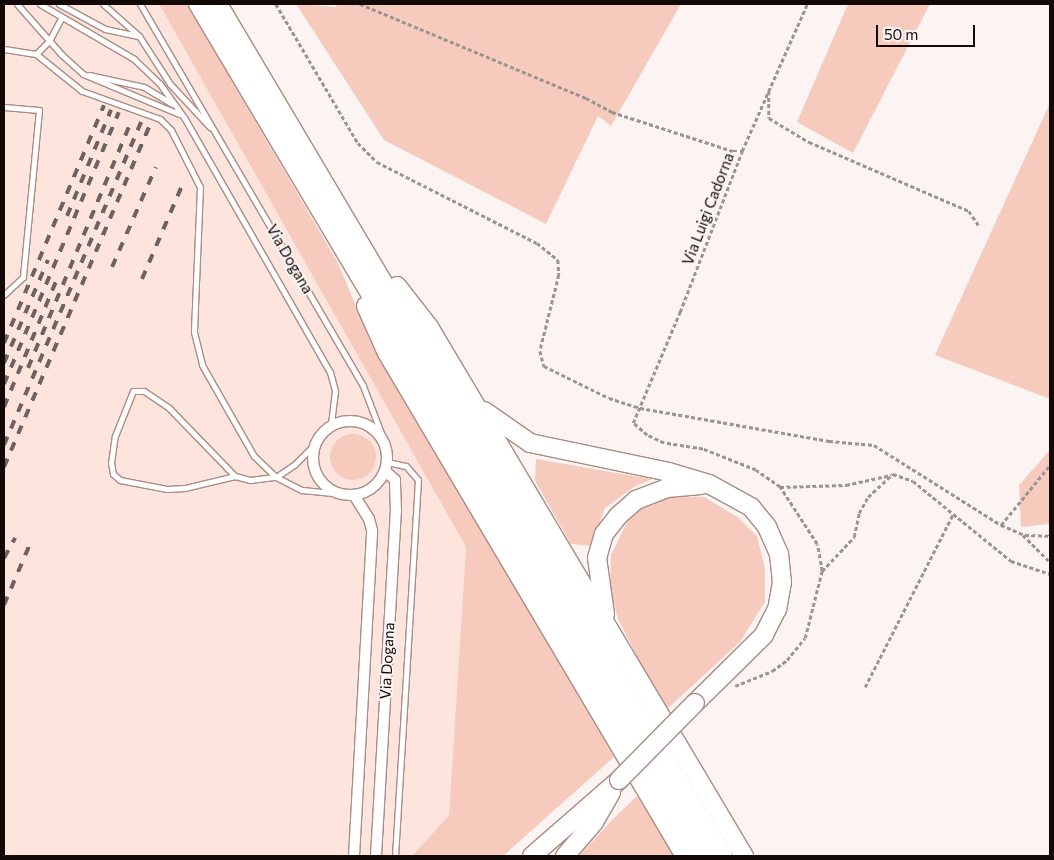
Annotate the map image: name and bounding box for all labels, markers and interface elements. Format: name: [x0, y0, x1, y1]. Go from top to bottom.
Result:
scale bar: [879, 15, 978, 47]
text: 50 m: [884, 25, 918, 43]
street label: Via Luigi Cadorna: [678, 150, 738, 268]
street label: Via Dogana: [263, 221, 317, 297]
street label: Via Dogana: [376, 622, 398, 700]

